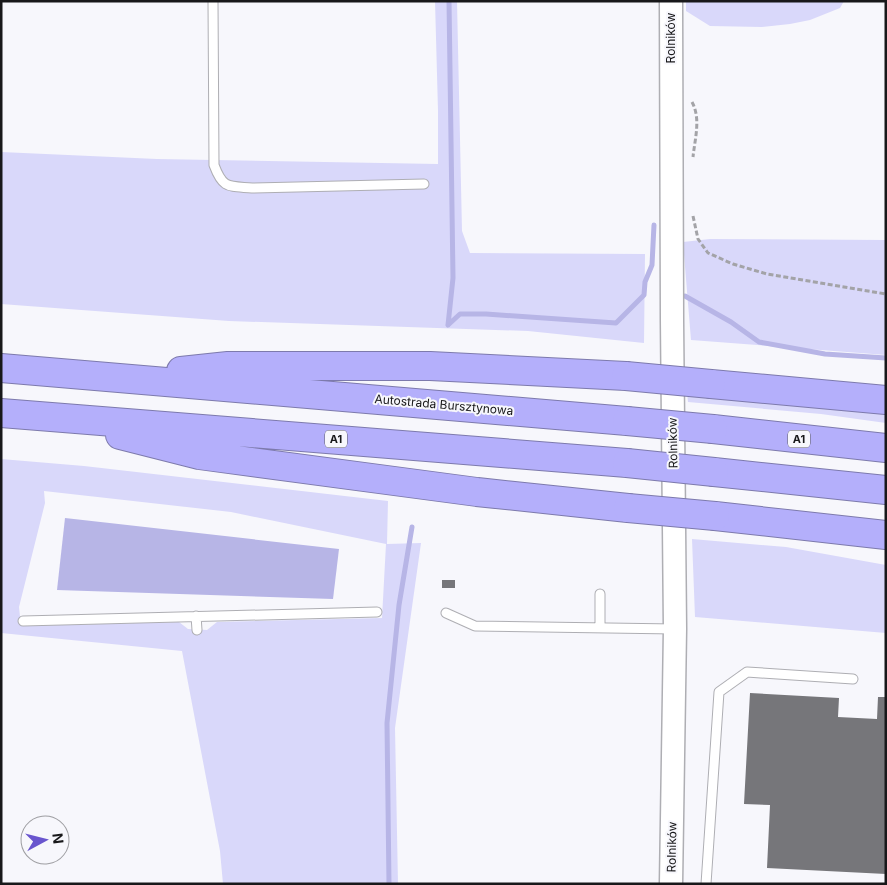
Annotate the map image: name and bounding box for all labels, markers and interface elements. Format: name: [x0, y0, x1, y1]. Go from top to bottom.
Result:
street label: Rolników: [663, 12, 678, 63]
street label: Autostrada Bursztynowa: [374, 391, 514, 418]
street label: Rolników: [665, 417, 680, 469]
road number: A1: [325, 430, 347, 448]
road number: A1: [788, 430, 810, 448]
north arrow: [20, 815, 70, 865]
street label: Rolników: [664, 821, 679, 873]
text: N: [49, 832, 67, 845]

